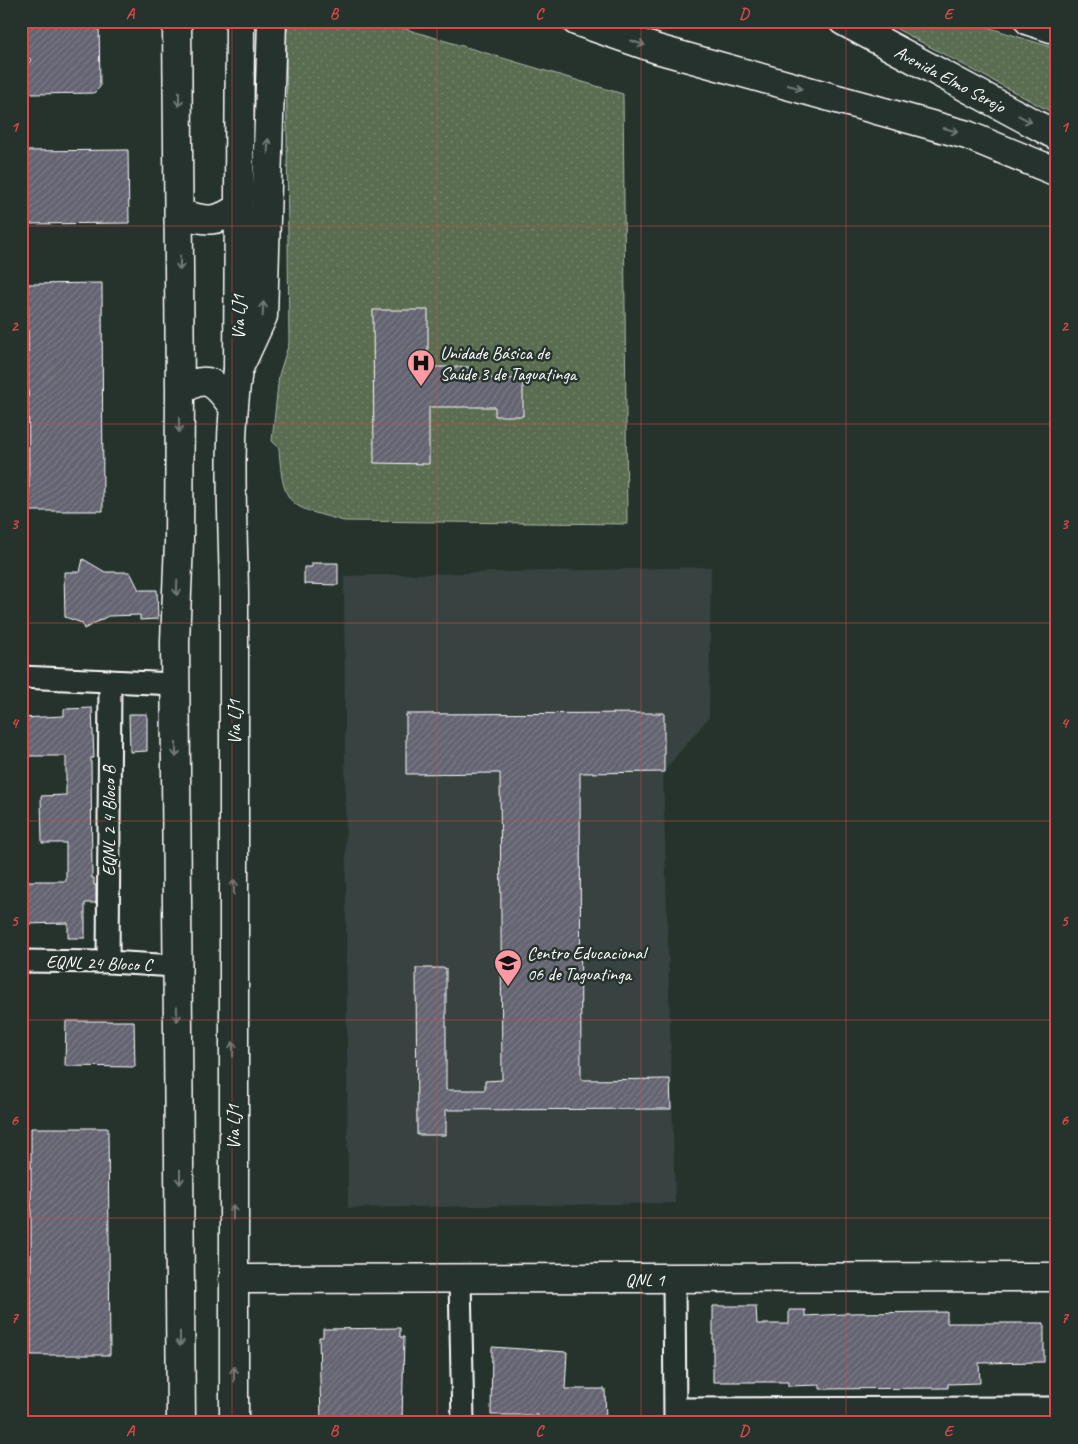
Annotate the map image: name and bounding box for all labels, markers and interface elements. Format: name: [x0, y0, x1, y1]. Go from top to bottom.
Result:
text: A: [126, 4, 136, 24]
text: B: [330, 4, 340, 24]
text: C: [535, 4, 545, 24]
text: D: [739, 4, 750, 24]
text: E: [944, 4, 955, 24]
one-way arrow: [630, 38, 646, 48]
street label: Avenida Elmo Serejo: [891, 41, 1011, 118]
one-way arrow: [786, 83, 802, 92]
one-way arrow: [174, 91, 184, 107]
one-way arrow: [1017, 114, 1032, 124]
text: 1: [10, 117, 19, 137]
text: 1: [1060, 117, 1069, 137]
one-way arrow: [943, 126, 959, 135]
one-way arrow: [263, 139, 273, 155]
one-way arrow: [175, 254, 185, 271]
street label: Via LJ1: [227, 294, 249, 340]
one-way arrow: [258, 301, 267, 317]
text: 2: [10, 316, 19, 336]
text: 2: [1060, 316, 1069, 336]
place label: Unidade Básica de Saúde 3 de Taguatinga: [440, 342, 578, 385]
hospital icon: Unidade Básica de Saúde 3 de Taguatinga: [406, 348, 436, 387]
one-way arrow: [175, 417, 184, 433]
text: 3: [10, 514, 19, 534]
text: 3: [1060, 514, 1069, 534]
one-way arrow: [172, 580, 182, 596]
street label: Via LJ1: [223, 699, 245, 745]
text: 4: [10, 713, 19, 733]
text: 4: [1060, 713, 1069, 733]
one-way arrow: [171, 742, 181, 758]
street label: EQNL 2 4 Bloco B: [98, 764, 120, 876]
one-way arrow: [229, 879, 239, 895]
text: 5: [11, 911, 20, 931]
text: 5: [1061, 911, 1070, 931]
place label: Centro Educacional 06 de Taguatinga: [527, 942, 648, 985]
school or university icon: Centro Educacional 06 de Taguatinga: [493, 948, 523, 987]
street label: EQNL 24 Bloco C: [46, 950, 154, 976]
one-way arrow: [172, 1006, 182, 1022]
one-way arrow: [228, 1041, 238, 1058]
street label: Via LJ1: [222, 1104, 244, 1150]
text: 6: [10, 1110, 19, 1130]
text: 6: [1060, 1110, 1069, 1130]
one-way arrow: [175, 1168, 185, 1185]
one-way arrow: [228, 1204, 238, 1220]
street label: QNL 1: [625, 1269, 666, 1291]
text: 7: [10, 1308, 19, 1328]
text: 7: [1060, 1308, 1069, 1328]
one-way arrow: [175, 1331, 185, 1347]
one-way arrow: [229, 1366, 239, 1382]
text: A: [126, 1421, 136, 1441]
text: B: [330, 1421, 340, 1441]
text: C: [535, 1421, 545, 1441]
text: D: [739, 1421, 750, 1441]
text: E: [944, 1421, 955, 1441]

